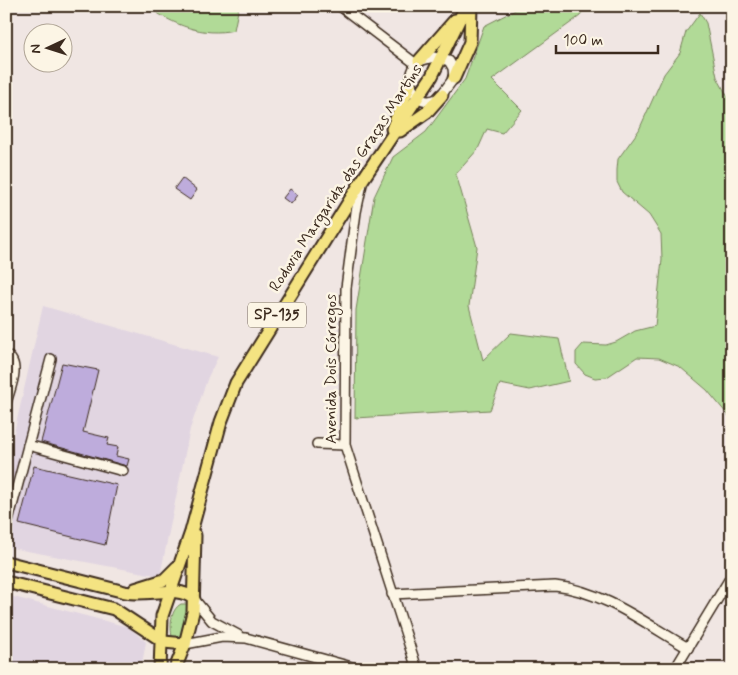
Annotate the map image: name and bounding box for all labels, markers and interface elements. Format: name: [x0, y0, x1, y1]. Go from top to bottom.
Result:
north arrow: [22, 22, 72, 72]
scale bar: [556, 22, 658, 54]
text: 100 m: [563, 31, 603, 51]
text: N: [27, 44, 45, 54]
street label: Rodovia Margarida das Graças Martins: [264, 60, 428, 296]
street label: Avenida Dois Córregos: [321, 294, 343, 444]
road number: SP-135: [248, 302, 306, 328]

